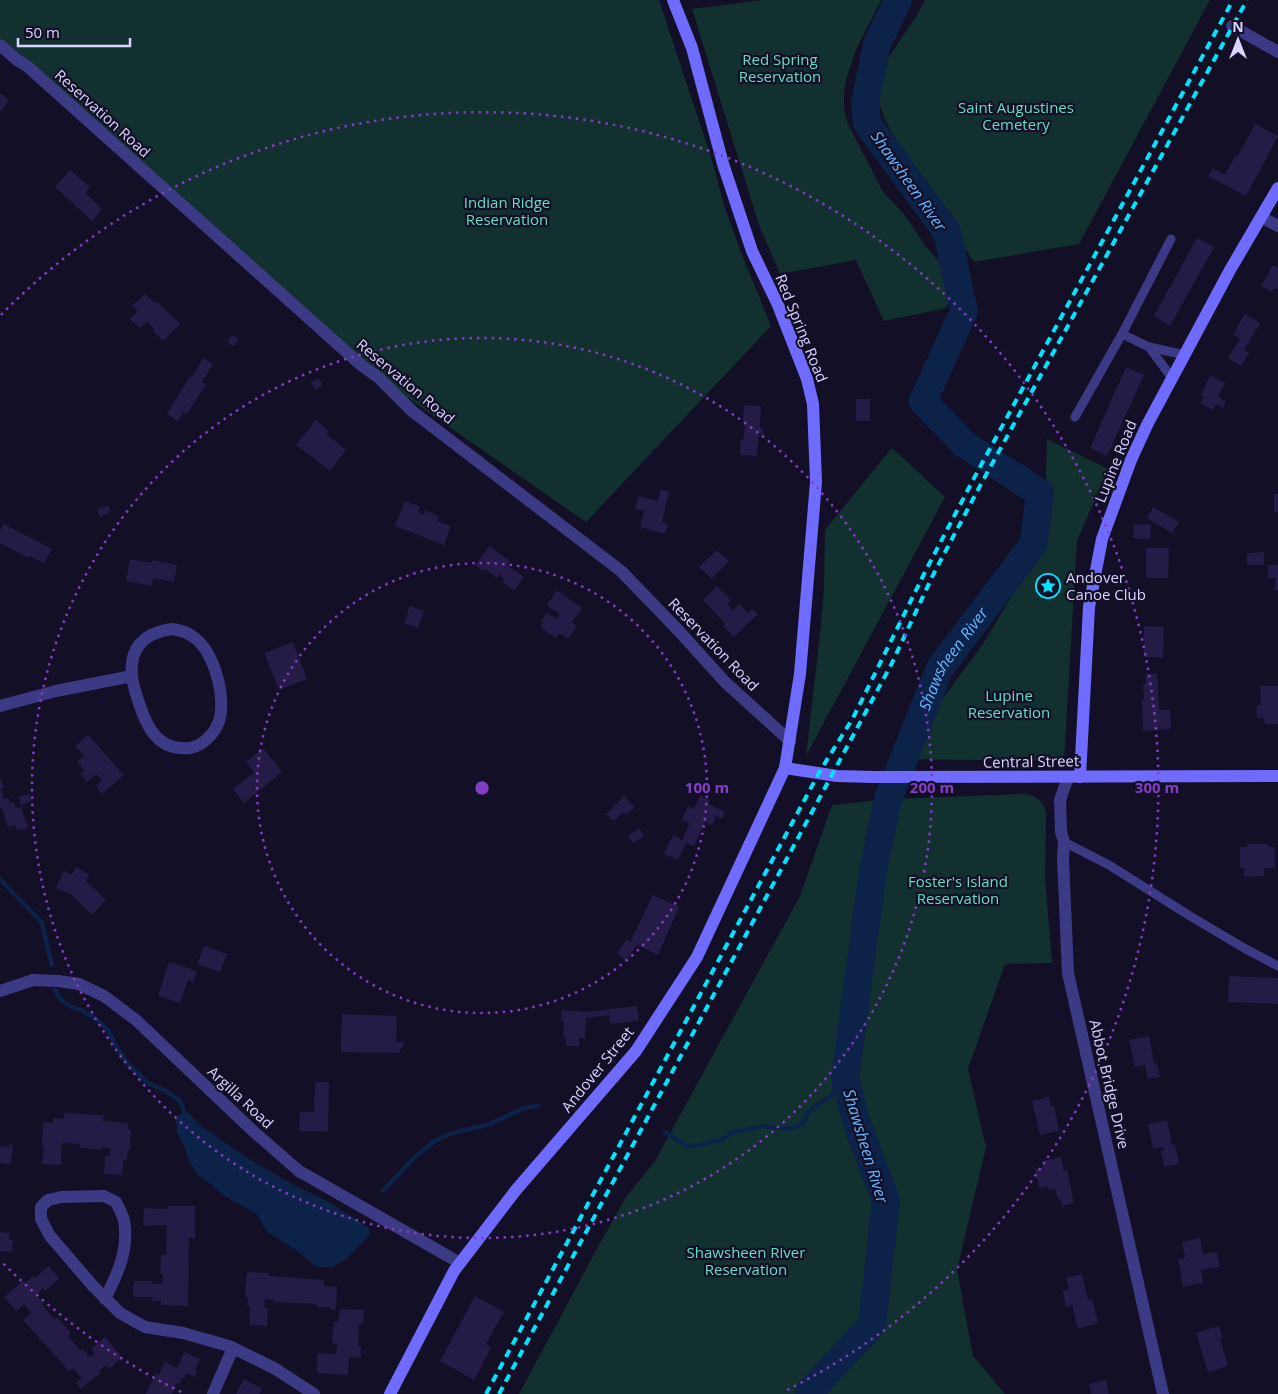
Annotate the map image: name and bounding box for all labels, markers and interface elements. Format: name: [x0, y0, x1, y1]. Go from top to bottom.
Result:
scale bar: [18, 15, 130, 47]
north arrow: [1213, 15, 1263, 65]
text: N: [1232, 17, 1244, 36]
text: 50 m: [25, 22, 60, 42]
park label: Red Spring Reservation: [739, 49, 821, 86]
street label: Reservation Road: [51, 65, 155, 161]
park label: Saint Augustines Cemetery: [958, 97, 1074, 134]
water label: Shawsheen River: [866, 126, 952, 236]
park label: Indian Ridge Reservation: [464, 192, 550, 229]
street label: Red Spring Road: [771, 271, 833, 385]
street label: Reservation Road: [353, 334, 459, 428]
street label: Lupine Road: [1089, 417, 1141, 505]
place label: Andover Canoe Club: [1066, 567, 1146, 604]
place icon: Andover Canoe Club: [1035, 573, 1061, 599]
street label: Reservation Road: [664, 593, 764, 695]
water label: Shawsheen River: [913, 602, 993, 714]
park label: Lupine Reservation: [968, 685, 1050, 722]
street label: Central Street: [983, 750, 1079, 772]
text: 100 m: [685, 777, 729, 797]
text: 200 m: [910, 777, 954, 797]
text: 300 m: [1135, 777, 1179, 797]
centre of rings: [473, 779, 491, 797]
park label: Foster's Island Reservation: [908, 871, 1008, 908]
street label: Abbot Bridge Drive: [1085, 1017, 1135, 1151]
street label: Andover Street: [556, 1022, 638, 1116]
street label: Argilla Road: [204, 1061, 278, 1133]
water label: Shawsheen River: [838, 1086, 894, 1206]
park label: Shawsheen River Reservation: [687, 1242, 805, 1279]

